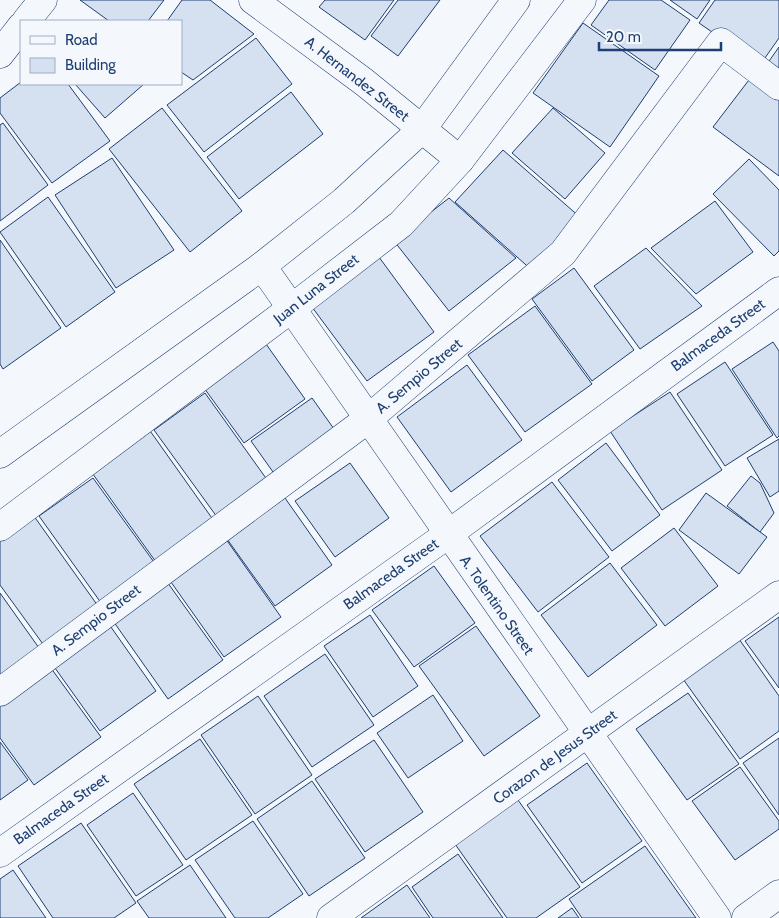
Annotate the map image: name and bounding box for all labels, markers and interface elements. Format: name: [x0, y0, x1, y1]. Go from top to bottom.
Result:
legend: [20, 20, 182, 85]
scale bar: [599, 20, 722, 52]
text: 20 m: [606, 28, 641, 46]
text: Road: [65, 31, 98, 49]
street label: A. Hernandez Street: [301, 33, 413, 125]
text: Building: [65, 56, 116, 74]
street label: Juan Luna Street: [269, 250, 362, 328]
street label: Balmaceda Street: [667, 295, 769, 375]
street label: A. Sempio Street: [372, 335, 466, 417]
street label: Balmaceda Street: [340, 535, 442, 613]
street label: A. Tolentino Street: [456, 552, 538, 658]
street label: A. Sempio Street: [48, 581, 144, 659]
street label: Corazon de Jesus Street: [489, 706, 621, 808]
street label: Balmaceda Street: [10, 770, 112, 848]

